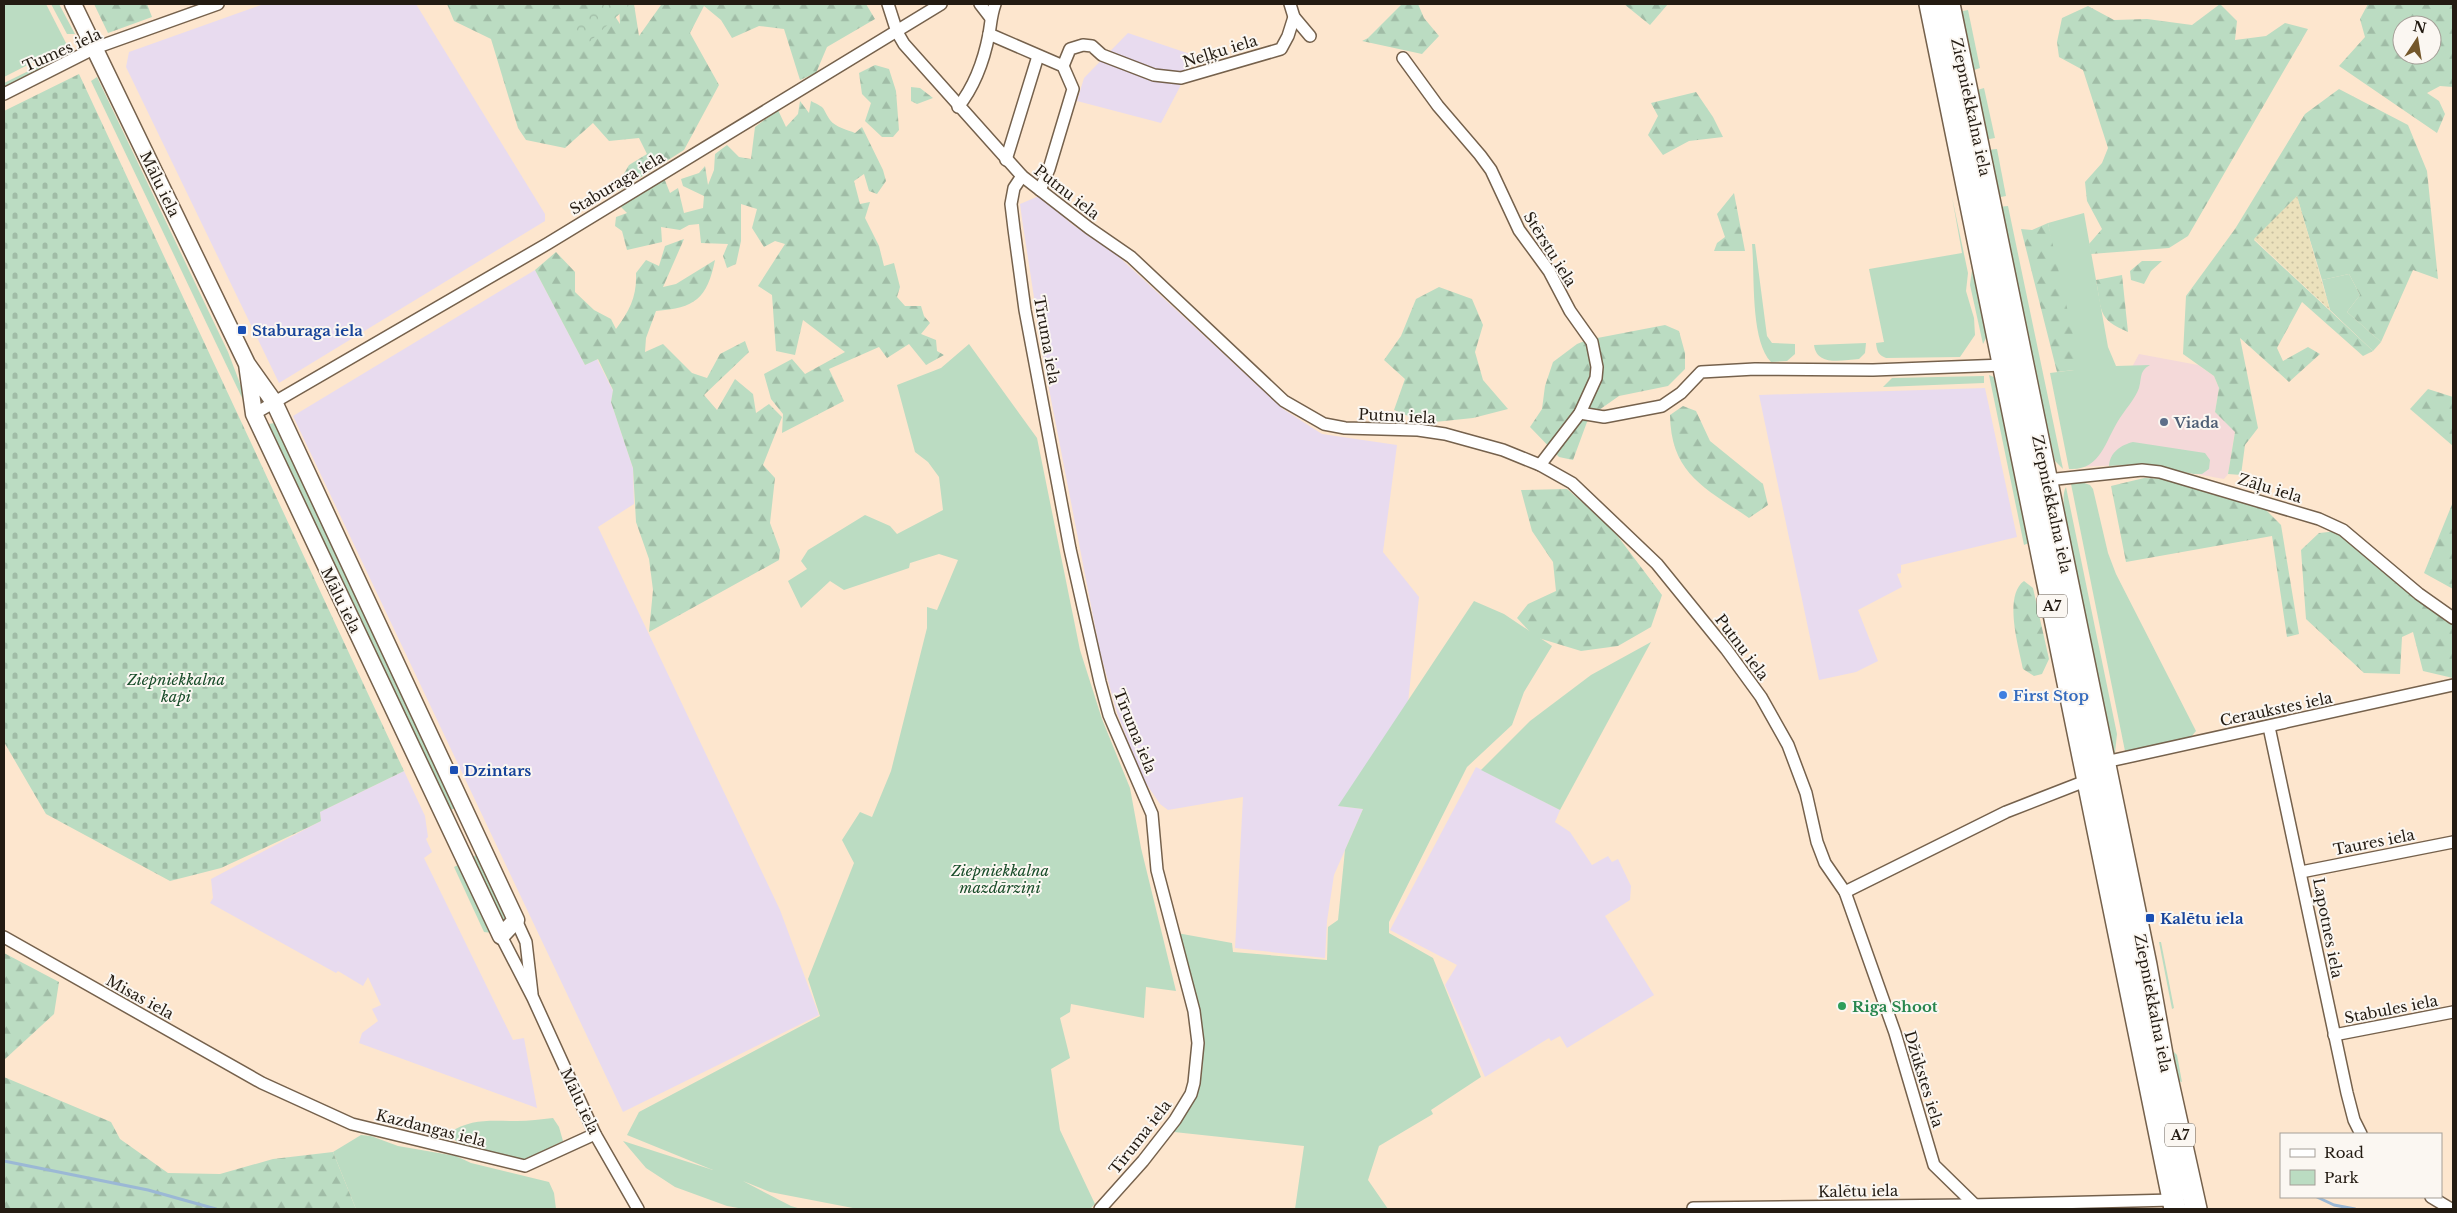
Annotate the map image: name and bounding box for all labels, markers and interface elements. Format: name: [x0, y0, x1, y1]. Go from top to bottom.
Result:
north arrow: [2392, 15, 2442, 65]
text: N: [2411, 17, 2428, 37]
street label: Tumes iela: [20, 24, 105, 76]
street label: Neļķu iela: [1180, 30, 1260, 71]
street label: Ziepniekkalna iela: [1947, 36, 1995, 179]
street label: Staburaga iela: [566, 147, 668, 219]
street label: Mālu iela: [136, 148, 184, 221]
street label: Putnu iela: [1031, 161, 1104, 224]
street label: Stērstu iela: [1519, 208, 1581, 291]
street label: Tīruma iela: [1030, 294, 1064, 386]
place label: Staburaga iela: [252, 321, 363, 340]
marker: Staburaga iela: [236, 324, 248, 336]
street label: Putnu iela: [1358, 404, 1437, 428]
place label: Viada: [2173, 413, 2219, 432]
marker: Viada: [2158, 416, 2170, 428]
street label: Ziepniekkalna iela: [2028, 433, 2076, 576]
street label: Zāļu iela: [2236, 469, 2305, 507]
street label: Mālu iela: [317, 564, 365, 637]
road number: A7: [2037, 594, 2067, 618]
street label: Putnu iela: [1711, 610, 1773, 684]
park label: Ziepniekkalna kapi: [126, 670, 225, 706]
street label: Tīruma iela: [1109, 686, 1161, 777]
place label: First Stop: [2013, 686, 2089, 705]
street label: Ceraukstes iela: [2218, 688, 2335, 730]
marker: First Stop: [1997, 689, 2009, 701]
place label: Dzintars: [464, 761, 531, 780]
marker: Dzintars: [448, 764, 460, 776]
street label: Taures iela: [2332, 825, 2417, 859]
park label: Ziepniekkalna mazdārziņi: [950, 861, 1049, 897]
street label: Lapotnes iela: [2309, 876, 2347, 980]
place label: Kalētu iela: [2160, 909, 2244, 928]
marker: Kalētu iela: [2144, 912, 2156, 924]
street label: Ziepniekkalna iela: [2130, 932, 2176, 1075]
street label: Misas iela: [103, 971, 178, 1024]
street label: Stabules iela: [2343, 990, 2440, 1027]
place label: Riga Shoot: [1852, 997, 1938, 1016]
marker: Riga Shoot: [1836, 1000, 1848, 1012]
street label: Džūkstes iela: [1900, 1028, 1948, 1130]
street label: Mālu iela: [556, 1065, 604, 1138]
street label: Tīruma iela: [1105, 1095, 1175, 1178]
street label: Kazdangas iela: [374, 1105, 489, 1151]
road number: A7: [2165, 1124, 2195, 1146]
legend: [2280, 1133, 2442, 1198]
text: Road: [2324, 1143, 2364, 1162]
text: Park: [2324, 1168, 2360, 1187]
street label: Kalētu iela: [1818, 1181, 1899, 1201]

